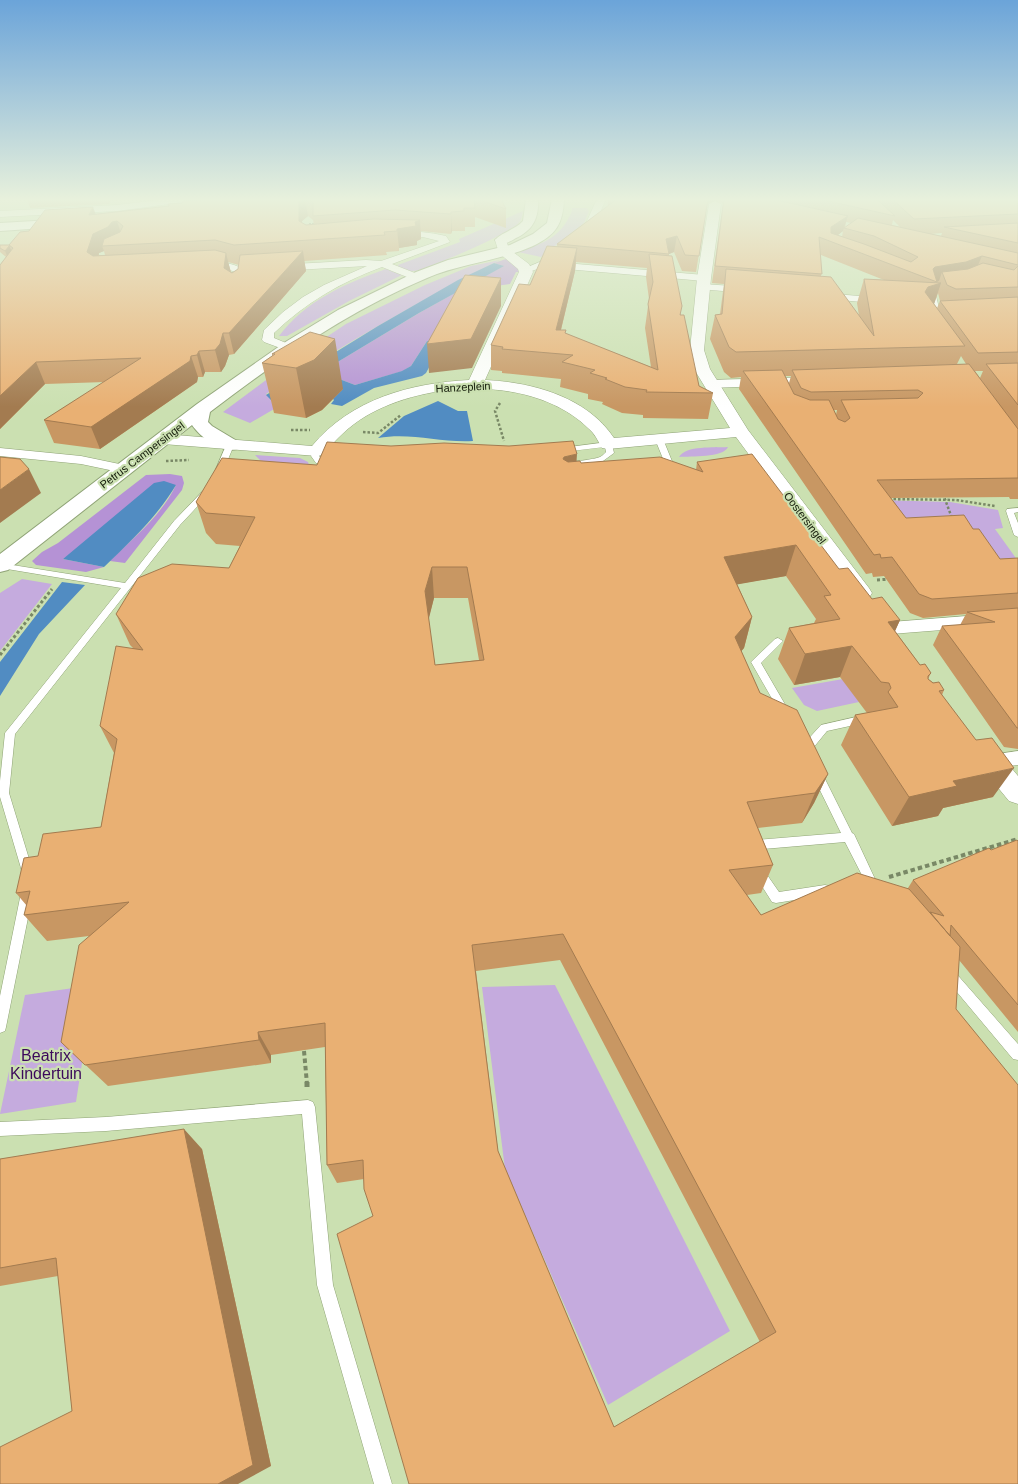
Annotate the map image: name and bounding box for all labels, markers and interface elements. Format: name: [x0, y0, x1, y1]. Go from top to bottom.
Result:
street label: Hanzeplein: [435, 380, 491, 394]
street label: Petrus Campersingel: [97, 419, 187, 491]
street label: Oostersingel: [782, 490, 828, 546]
park label: Beatrix Kindertuin: [10, 1047, 82, 1082]

